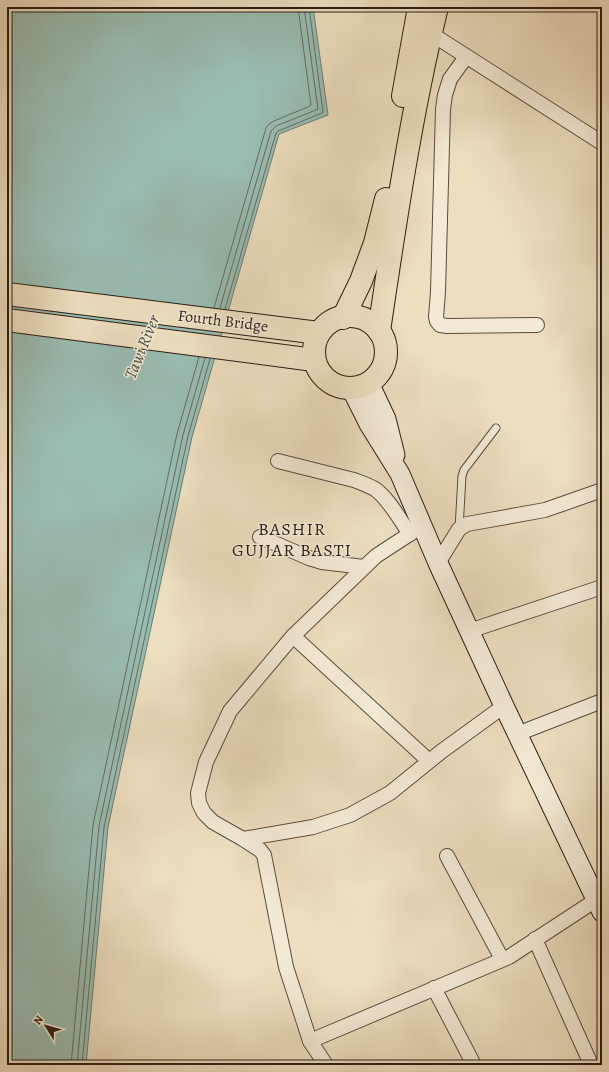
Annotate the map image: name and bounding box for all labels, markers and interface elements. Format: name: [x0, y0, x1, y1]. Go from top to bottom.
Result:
street label: Fourth Bridge: [176, 305, 270, 337]
water label: Tawi River: [119, 311, 166, 382]
district label: BASHIR GUJJAR BASTI: [232, 517, 352, 562]
north arrow: [26, 1006, 66, 1046]
text: N: [30, 1013, 47, 1028]

